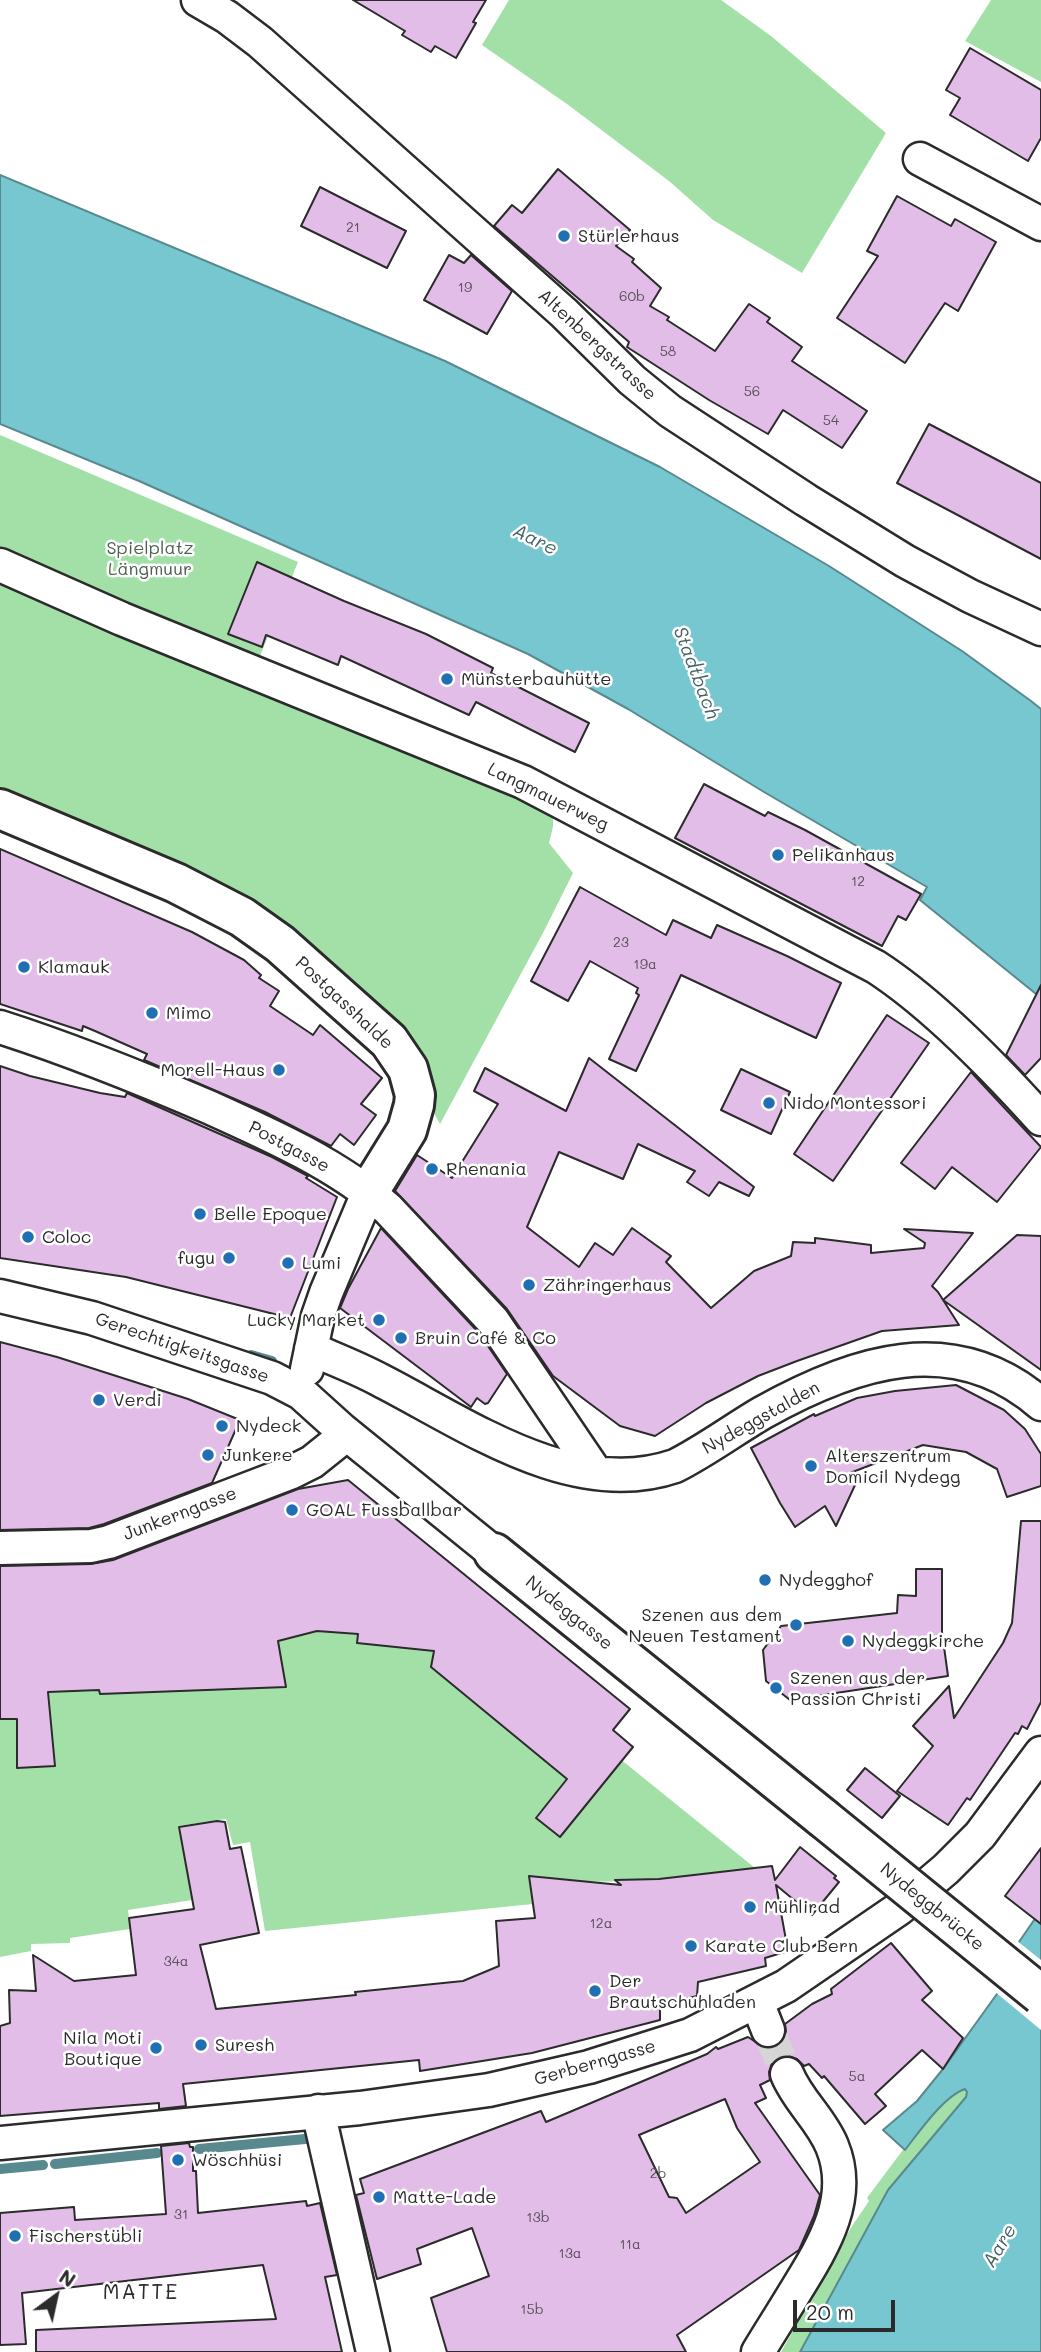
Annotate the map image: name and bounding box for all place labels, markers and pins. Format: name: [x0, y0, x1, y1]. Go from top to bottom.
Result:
place label: Stürlerhaus: [578, 225, 680, 247]
marker: Stürlerhaus: [556, 228, 572, 244]
place label: Münsterbauhütte: [461, 668, 612, 690]
marker: Münsterbauhütte: [439, 671, 455, 687]
place label: Pelikanhaus: [792, 844, 895, 866]
marker: Pelikanhaus: [770, 847, 786, 863]
place label: Klamauk: [38, 956, 110, 978]
marker: Klamauk: [16, 959, 32, 975]
place label: Mimo: [166, 1002, 211, 1024]
marker: Mimo: [144, 1005, 160, 1021]
place label: Morell-Haus: [161, 1059, 265, 1081]
marker: Morell-Haus: [271, 1062, 287, 1078]
place label: Nido Montessori: [783, 1092, 926, 1114]
marker: Nido Montessori: [761, 1095, 777, 1111]
place label: Rhenania: [446, 1158, 527, 1180]
marker: Rhenania: [424, 1161, 440, 1177]
place label: Belle Epoque: [214, 1203, 327, 1225]
marker: Belle Epoque: [192, 1206, 208, 1222]
place label: Coloc: [42, 1226, 91, 1248]
marker: Coloc: [20, 1229, 36, 1245]
place label: fugu: [178, 1247, 215, 1269]
marker: fugu: [221, 1250, 237, 1266]
place label: Lumi: [302, 1252, 341, 1274]
marker: Lumi: [280, 1255, 296, 1271]
place label: Zähringerhaus: [543, 1274, 672, 1296]
marker: Zähringerhaus: [521, 1277, 537, 1293]
place label: Lucky Market: [247, 1309, 365, 1331]
marker: Lucky Market: [371, 1312, 387, 1328]
place label: Bruin Café & Co: [415, 1327, 556, 1349]
marker: Bruin Café & Co: [393, 1330, 409, 1346]
place label: Verdi: [113, 1389, 162, 1411]
marker: Verdi: [91, 1392, 107, 1408]
place label: Nydeck: [236, 1415, 301, 1437]
marker: Nydeck: [214, 1418, 230, 1434]
place label: Junkere: [222, 1444, 293, 1466]
place label: Alterszentrum Domicil Nydegg: [825, 1445, 960, 1488]
marker: Junkere: [200, 1447, 216, 1463]
marker: Alterszentrum Domicil Nydegg: [803, 1458, 819, 1474]
place label: GOAL Fussballbar: [306, 1499, 462, 1521]
marker: GOAL Fussballbar: [284, 1502, 300, 1518]
place label: Nydegghof: [779, 1569, 873, 1591]
marker: Nydegghof: [757, 1572, 773, 1588]
place label: Szenen aus dem Neuen Testament: [628, 1604, 782, 1646]
marker: Szenen aus dem Neuen Testament: [788, 1617, 804, 1633]
place label: Nydeggkirche: [862, 1630, 984, 1652]
marker: Nydeggkirche: [840, 1633, 856, 1649]
place label: Szenen aus der Passion Christi: [790, 1667, 925, 1710]
marker: Szenen aus der Passion Christi: [768, 1680, 784, 1696]
place label: Mühlirad: [764, 1896, 840, 1918]
marker: Mühlirad: [742, 1899, 758, 1915]
place label: Karate Club Bern: [705, 1935, 858, 1957]
marker: Karate Club Bern: [683, 1938, 699, 1954]
place label: Der Brautschuhladen: [609, 1970, 756, 2012]
marker: Der Brautschuhladen: [587, 1983, 603, 1999]
place label: Nila Moti Boutique: [63, 2027, 142, 2070]
place label: Suresh: [215, 2034, 274, 2056]
marker: Suresh: [193, 2037, 209, 2053]
marker: Nila Moti Boutique: [148, 2040, 164, 2056]
place label: Wöschhüsi: [192, 2149, 282, 2171]
marker: Wöschhüsi: [170, 2152, 186, 2168]
place label: Matte-Lade: [393, 2186, 496, 2208]
marker: Matte-Lade: [371, 2189, 387, 2205]
place label: Fischerstübli: [29, 2225, 142, 2247]
marker: Fischerstübli: [7, 2228, 23, 2244]

